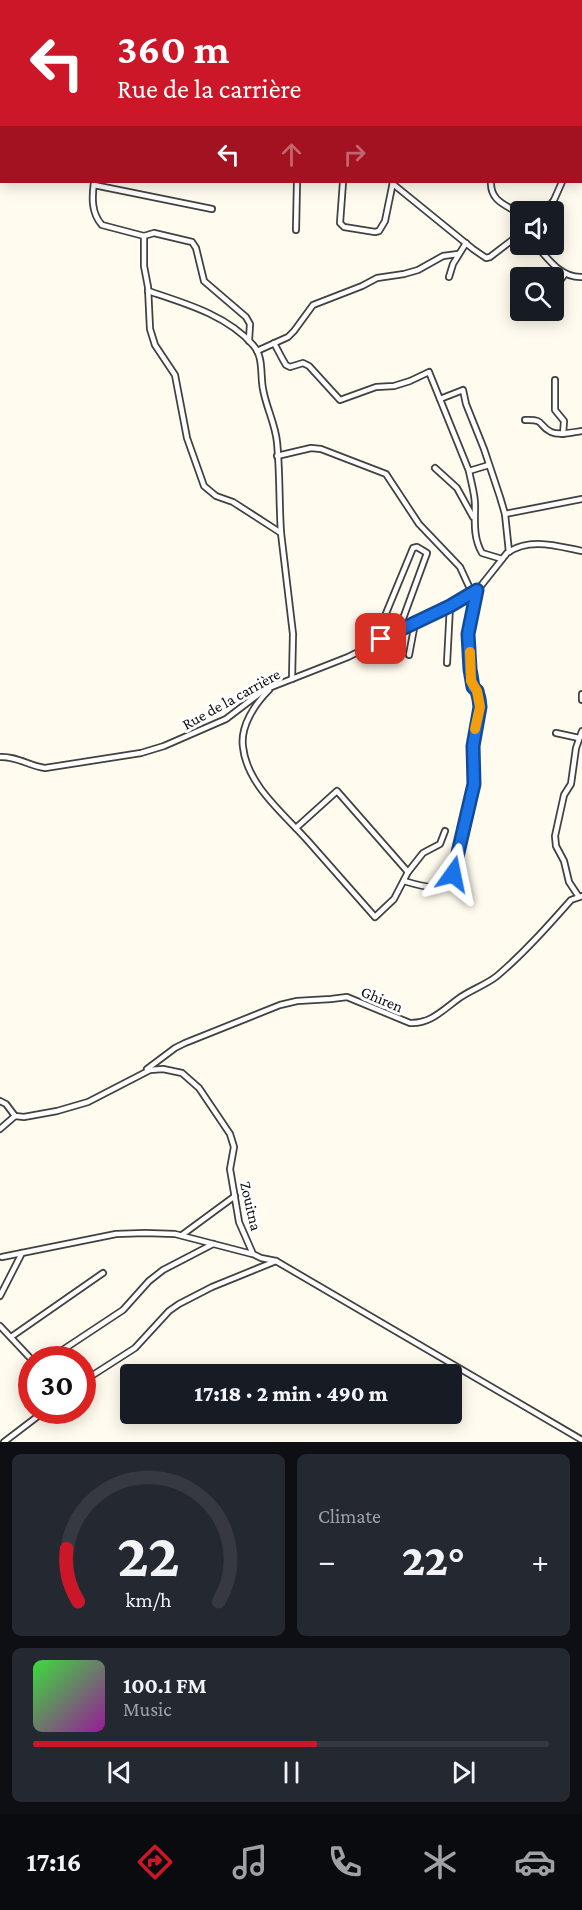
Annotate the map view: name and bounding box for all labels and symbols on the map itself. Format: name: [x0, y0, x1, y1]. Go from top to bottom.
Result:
pin: [355, 613, 406, 664]
street label: Rue de la carrière: [179, 665, 283, 733]
position arrow: [421, 842, 485, 906]
street label: Ghiren: [358, 983, 406, 1016]
street label: Zouitna: [237, 1180, 265, 1233]
speed limit sign: 30: [18, 1346, 96, 1424]

